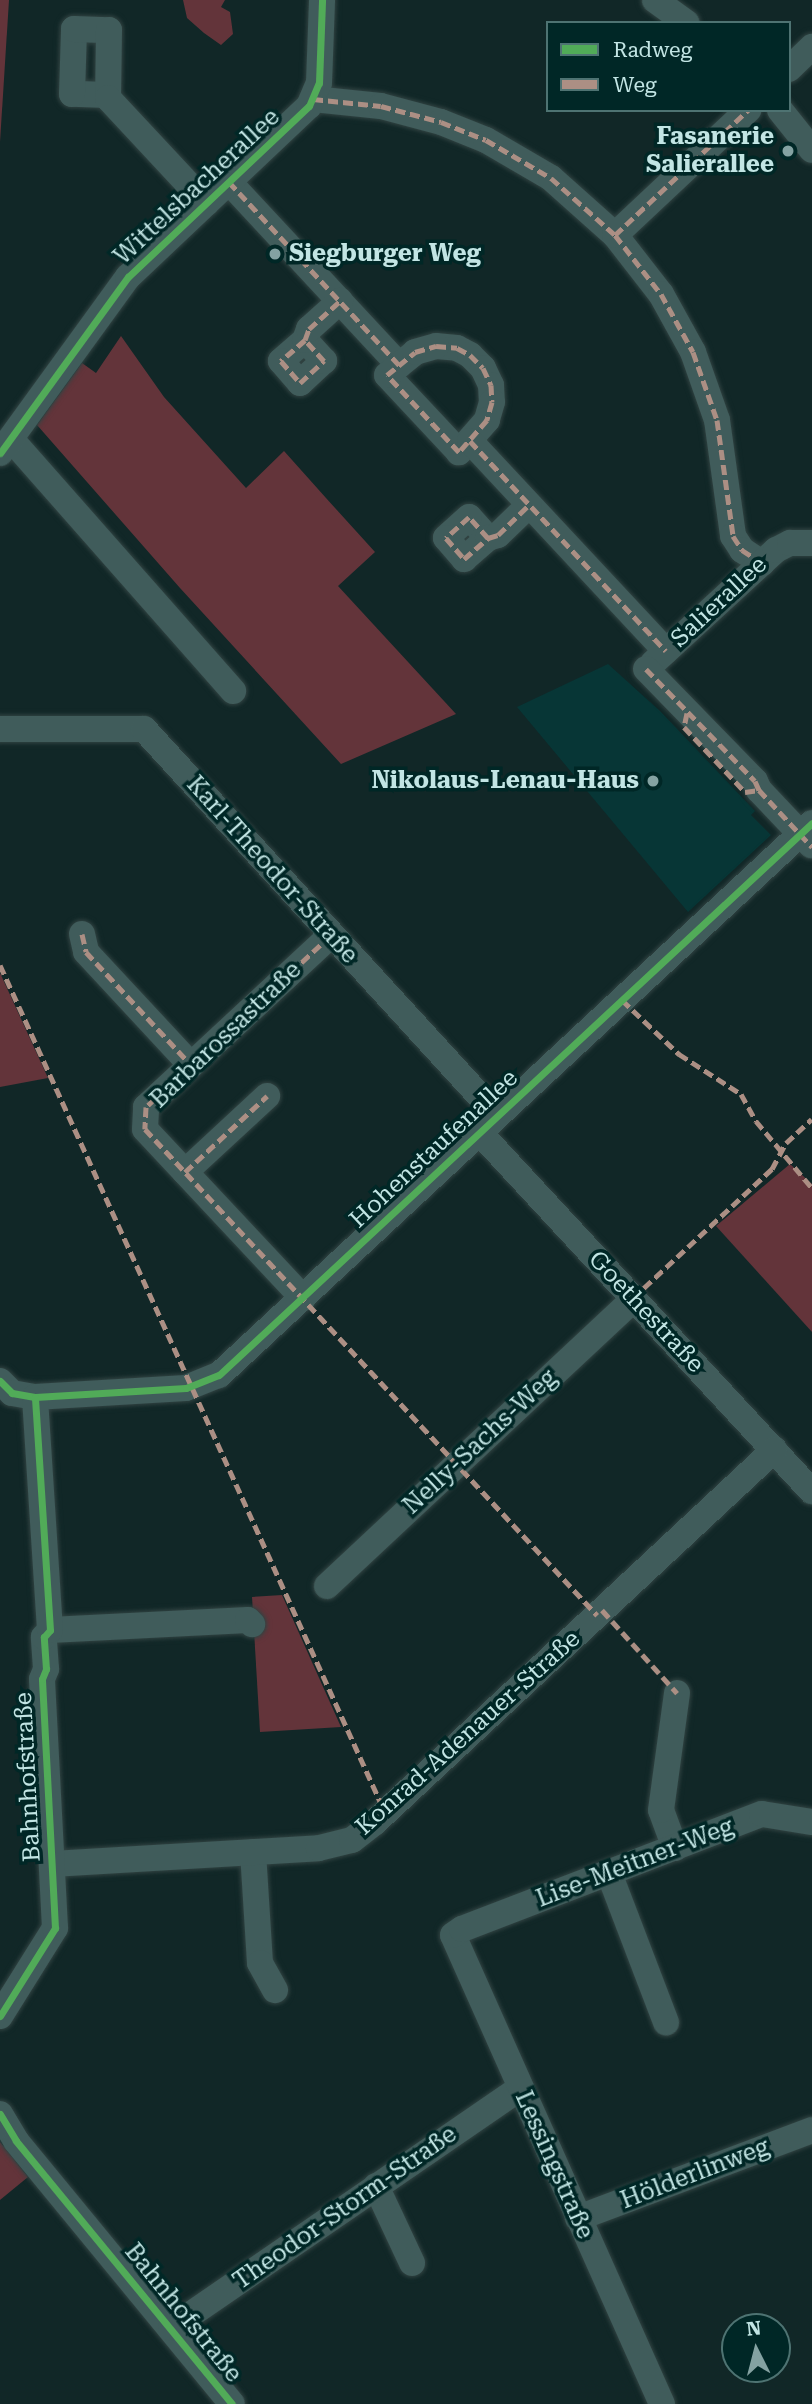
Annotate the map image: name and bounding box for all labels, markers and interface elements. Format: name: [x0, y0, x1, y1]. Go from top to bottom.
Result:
legend: [546, 21, 791, 112]
text: Radweg: [613, 38, 692, 62]
text: Weg: [613, 73, 657, 97]
street label: Wittelsbacherallee: [108, 103, 286, 271]
place label: Fasanerie Salierallee: [646, 123, 774, 179]
marker: Fasanerie Salierallee: [780, 143, 796, 159]
place label: Siegburger Weg: [289, 240, 481, 268]
marker: Siegburger Weg: [267, 246, 283, 262]
street label: Salierallee: [665, 550, 773, 654]
place label: Nikolaus-Lenau-Haus: [371, 767, 639, 795]
street label: Karl-Theodor-Straße: [180, 770, 364, 970]
marker: Nikolaus-Lenau-Haus: [645, 773, 661, 789]
street label: Barbarossastraße: [145, 956, 307, 1114]
street label: Hohenstaufenallee: [344, 1064, 524, 1234]
street label: Goethestraße: [582, 1245, 710, 1379]
street label: Nelly-Sachs-Weg: [397, 1364, 563, 1520]
street label: Konrad-Adenauer-Straße: [350, 1625, 586, 1841]
street label: Bahnhofstraße: [9, 1691, 47, 1863]
street label: Lise-Meitner-Weg: [532, 1812, 738, 1914]
street label: Lessingstraße: [509, 2087, 599, 2243]
street label: Theodor-Storm-Straße: [228, 2120, 462, 2296]
street label: Hölderlinweg: [617, 2132, 773, 2216]
street label: Bahnhofstraße: [118, 2238, 248, 2388]
north arrow: [721, 2313, 791, 2383]
text: N: [745, 2316, 762, 2341]

